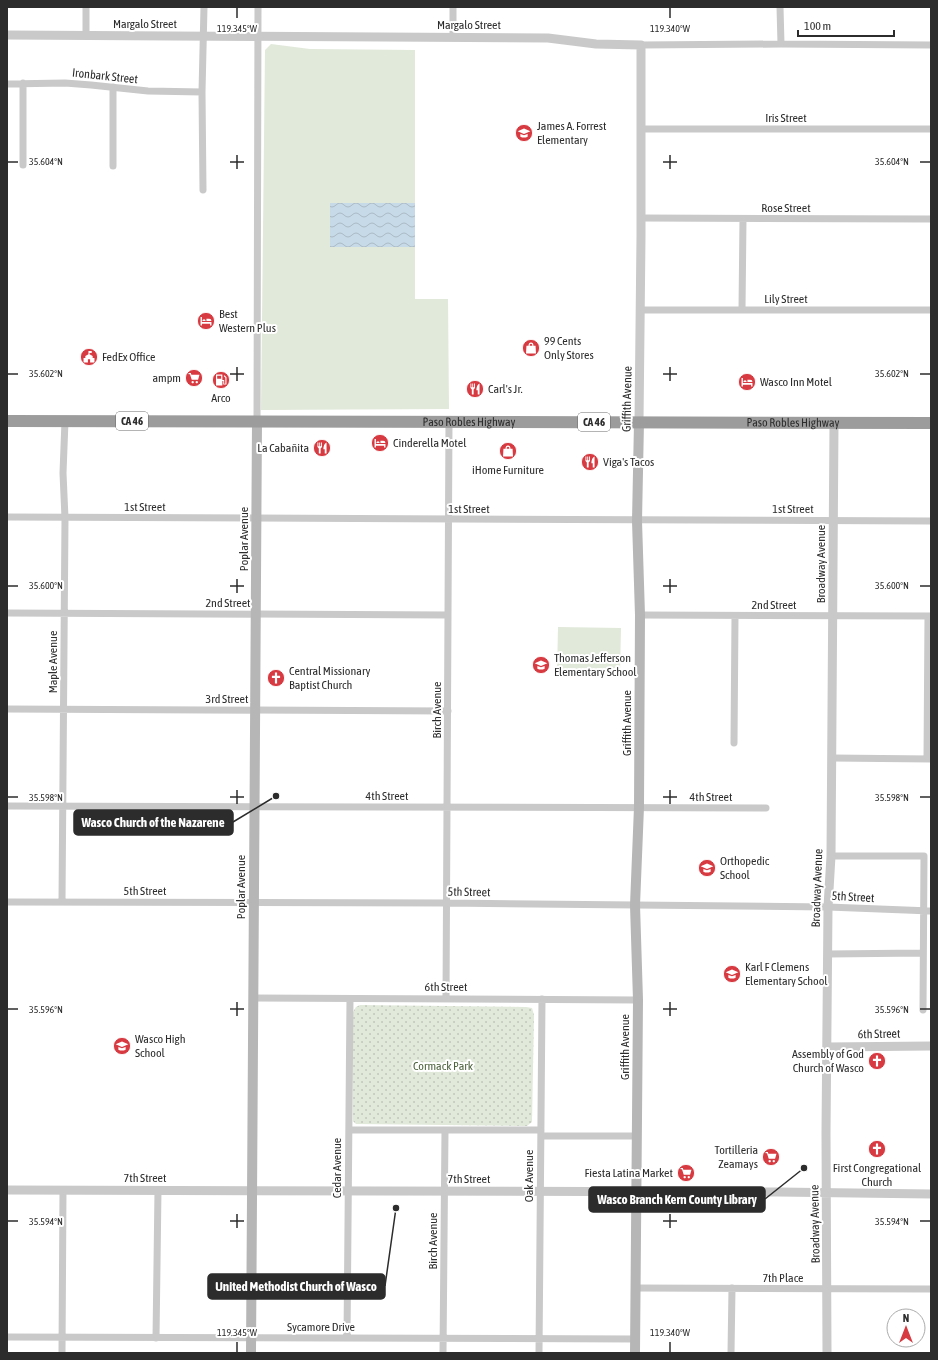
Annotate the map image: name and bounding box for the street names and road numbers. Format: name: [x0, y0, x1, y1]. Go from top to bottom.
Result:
street label: Margalo Street: [113, 17, 178, 31]
street label: Margalo Street: [437, 18, 502, 32]
street label: Ironbark Street: [71, 66, 139, 86]
street label: Iris Street: [765, 111, 807, 125]
street label: Rose Street: [761, 201, 811, 215]
street label: Lily Street: [764, 292, 808, 306]
street label: Griffith Avenue: [619, 366, 635, 432]
road number: CA 46: [116, 412, 148, 430]
road number: CA 46: [578, 413, 610, 431]
street label: Paso Robles Highway: [423, 415, 516, 429]
street label: Paso Robles Highway: [747, 416, 840, 430]
street label: 1st Street: [124, 500, 166, 514]
street label: 1st Street: [448, 502, 490, 516]
street label: 1st Street: [772, 502, 814, 516]
street label: Poplar Avenue: [237, 507, 251, 571]
street label: Broadway Avenue: [814, 525, 828, 603]
street label: 2nd Street: [205, 596, 251, 610]
street label: 2nd Street: [751, 598, 797, 612]
street label: Maple Avenue: [46, 631, 60, 693]
street label: Birch Avenue: [430, 681, 444, 739]
street label: Griffith Avenue: [620, 690, 634, 756]
street label: 3rd Street: [206, 692, 249, 706]
street label: 4th Street: [366, 789, 409, 803]
street label: 4th Street: [690, 790, 733, 804]
street label: Broadway Avenue: [809, 848, 825, 928]
street label: Poplar Avenue: [234, 855, 248, 919]
street label: 5th Street: [124, 884, 167, 898]
street label: 5th Street: [447, 885, 491, 899]
street label: 5th Street: [831, 889, 875, 905]
street label: 6th Street: [425, 980, 468, 994]
street label: Griffith Avenue: [618, 1014, 632, 1080]
street label: 6th Street: [857, 1027, 901, 1041]
street label: Cedar Avenue: [330, 1138, 344, 1198]
street label: Oak Avenue: [522, 1150, 536, 1202]
street label: 7th Street: [124, 1171, 167, 1185]
street label: 7th Street: [448, 1172, 491, 1186]
street label: Broadway Avenue: [807, 1185, 823, 1263]
street label: Birch Avenue: [426, 1212, 440, 1270]
street label: 7th Place: [762, 1271, 804, 1285]
street label: Sycamore Drive: [287, 1320, 355, 1334]

